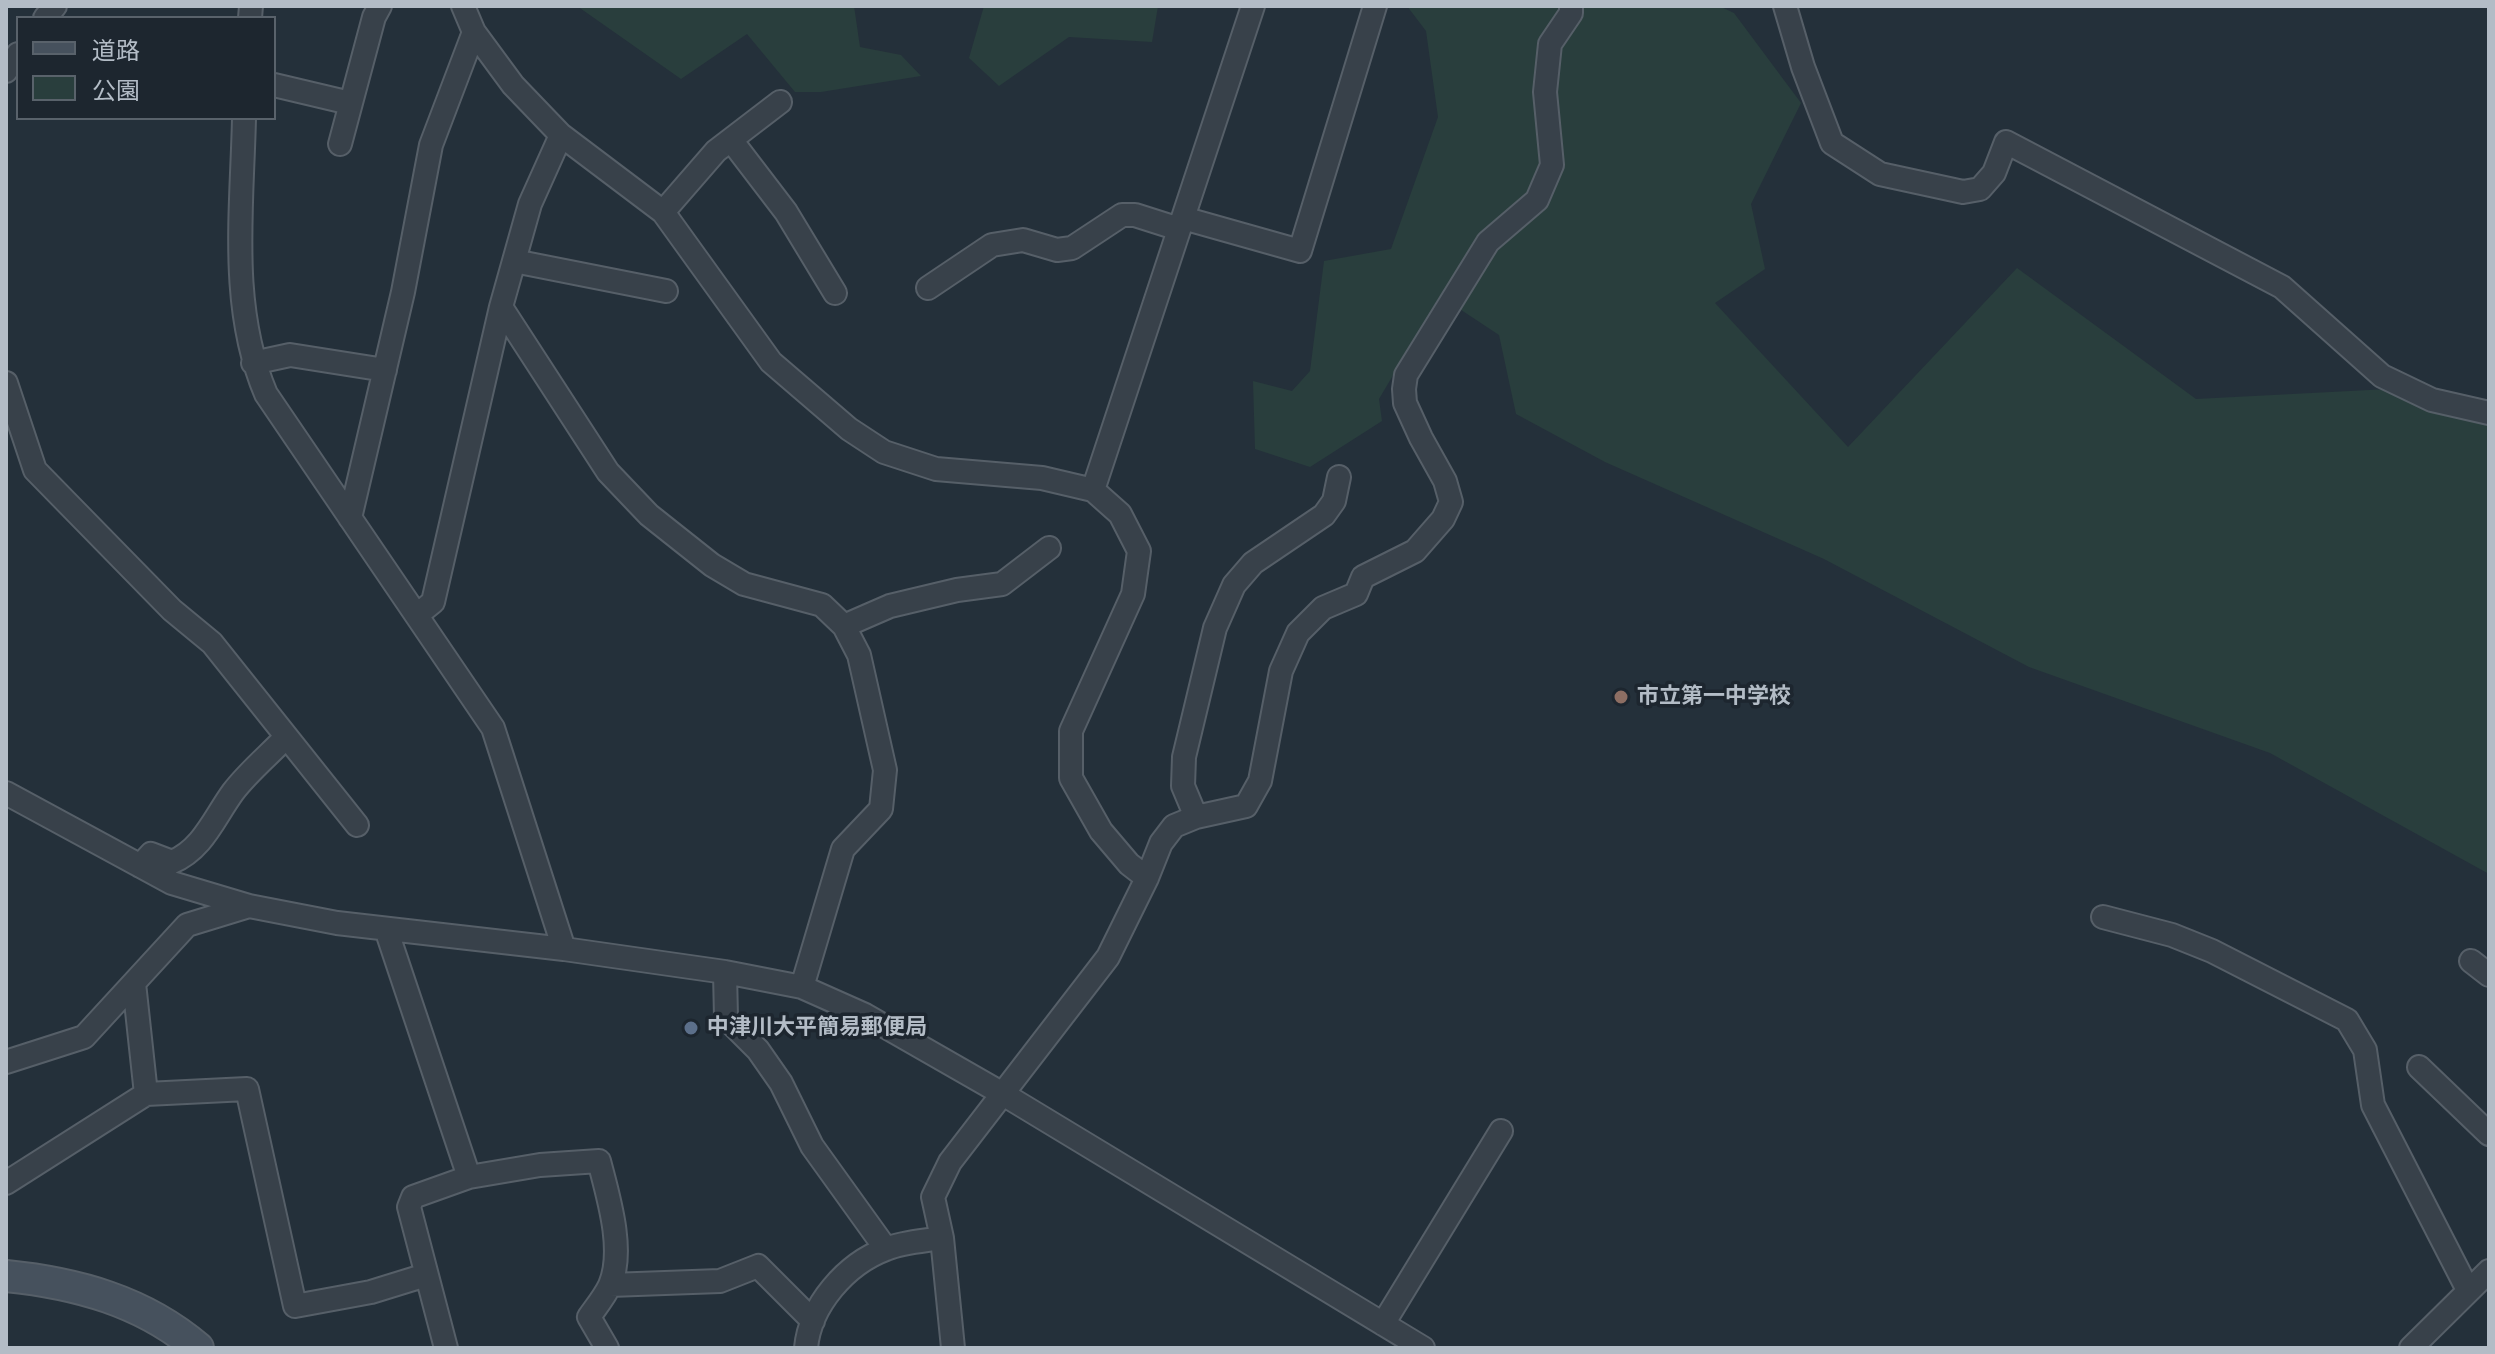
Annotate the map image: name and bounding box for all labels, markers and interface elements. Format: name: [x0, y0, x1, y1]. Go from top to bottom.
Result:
legend: [16, 16, 276, 120]
text: 道路: [92, 34, 140, 66]
text: 公園: [92, 74, 140, 106]
place label: 市立第一中学校: [1637, 684, 1791, 710]
marker: 市立第一中学校: [1612, 688, 1630, 706]
place label: 中津川大平簡易郵便局: [707, 1015, 927, 1041]
marker: 中津川大平簡易郵便局: [682, 1019, 700, 1037]

